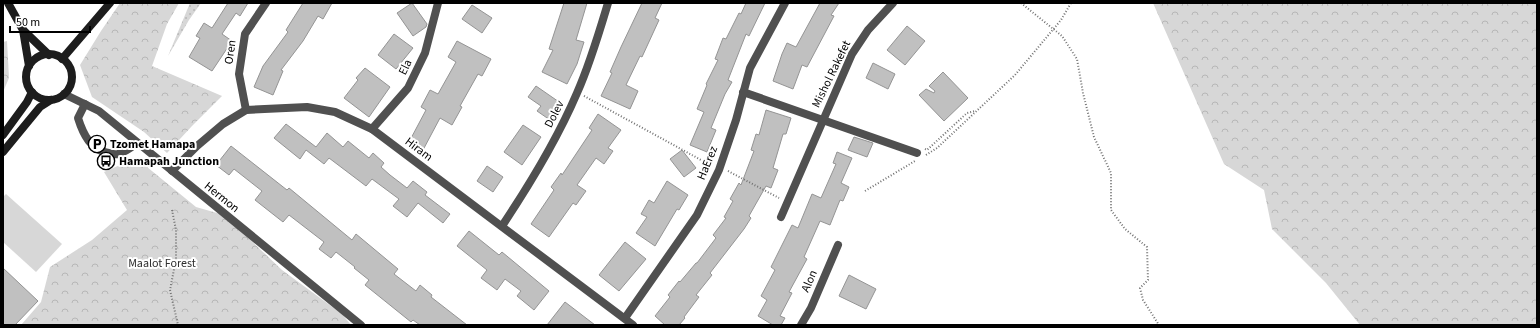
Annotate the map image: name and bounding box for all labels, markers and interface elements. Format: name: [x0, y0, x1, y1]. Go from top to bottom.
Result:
scale bar: [10, 8, 90, 34]
text: 50 m: [16, 14, 40, 31]
street label: Mishol Rakefet: [808, 38, 855, 111]
street label: Oren: [220, 39, 241, 65]
street label: Ela: [394, 57, 416, 78]
street label: Dolev: [540, 97, 569, 131]
street label: Hiram: [401, 133, 436, 165]
parking icon: Tzomet Hamapa: [87, 134, 107, 154]
place label: Tzomet Hamapa: [110, 136, 195, 153]
street label: HaErez: [693, 144, 722, 183]
bus stop icon: Hamapah Junction: [96, 151, 116, 171]
place label: Hamapah Junction: [119, 153, 219, 170]
street label: Hermon: [200, 178, 243, 217]
park label: Maalot Forest: [128, 255, 196, 272]
street label: Alon: [797, 267, 822, 295]

